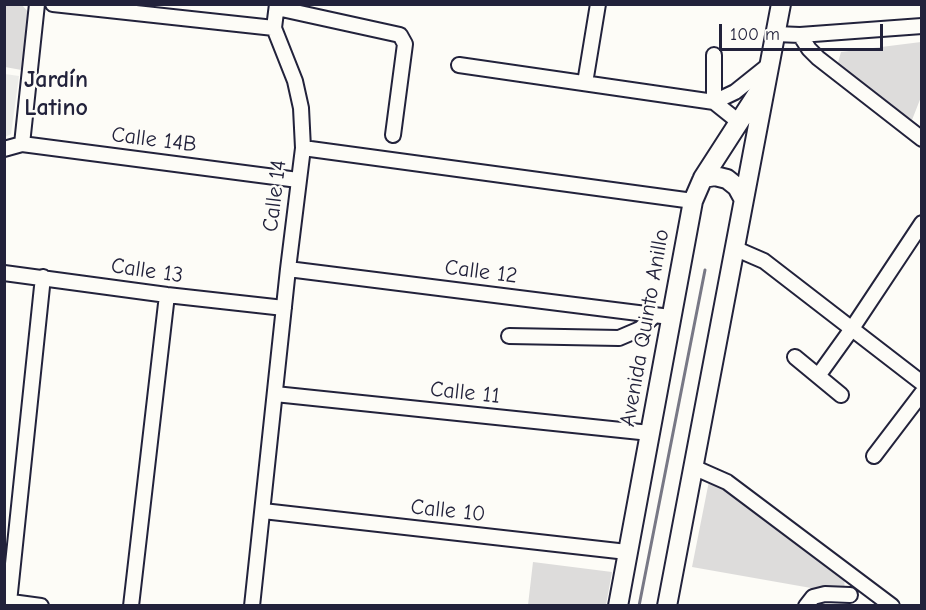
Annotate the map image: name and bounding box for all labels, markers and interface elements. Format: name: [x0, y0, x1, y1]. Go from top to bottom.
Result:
scale bar: [722, 12, 886, 50]
text: 100 m: [730, 24, 780, 45]
district label: Jardín Latino: [24, 66, 88, 122]
street label: Calle 14B: [110, 122, 198, 158]
street label: Calle 14: [258, 159, 292, 233]
street label: Avenida Quinto Anillo: [615, 227, 675, 429]
street label: Calle 13: [109, 253, 185, 289]
street label: Calle 12: [443, 254, 519, 290]
street label: Calle 11: [429, 376, 501, 410]
street label: Calle 10: [409, 494, 487, 528]

